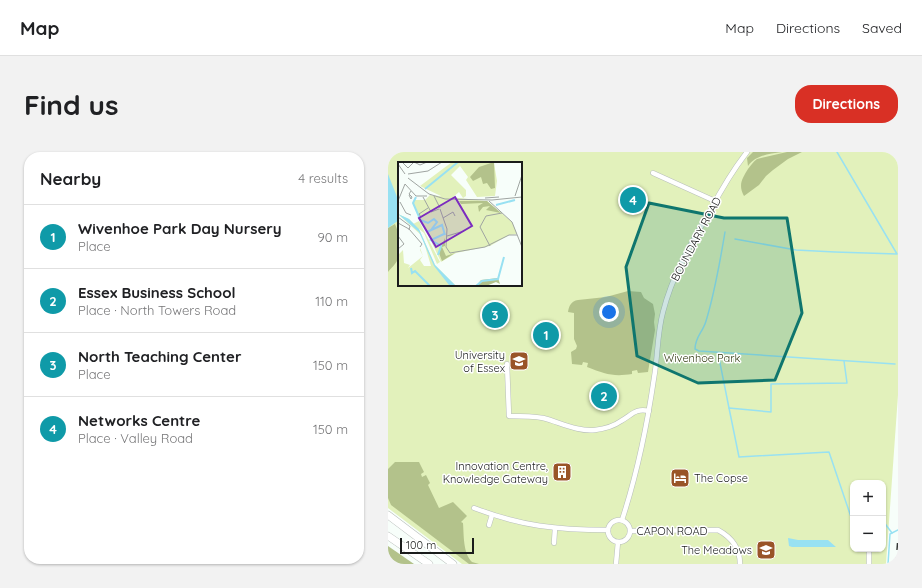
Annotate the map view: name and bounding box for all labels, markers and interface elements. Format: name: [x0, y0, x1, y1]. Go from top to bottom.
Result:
text: Map: [20, 16, 59, 40]
text: Map: [725, 19, 754, 37]
text: Directions: [776, 19, 840, 37]
text: Saved: [862, 19, 902, 37]
button: Directions: [795, 85, 898, 123]
text: Find us: [24, 87, 118, 122]
inset map: [398, 162, 522, 286]
text: Nearby: [40, 168, 101, 189]
text: 4 results: [298, 170, 348, 186]
pin: 4: [620, 185, 646, 215]
street label: BOUNDARY ROAD: [668, 194, 724, 284]
text: Wivenhoe Park Day Nursery: [78, 219, 282, 238]
text: 1: [50, 229, 56, 245]
text: 90 m: [318, 229, 348, 245]
text: Place: [78, 238, 111, 254]
text: Essex Business School: [78, 283, 236, 302]
text: 2: [49, 293, 57, 309]
text: 110 m: [315, 293, 348, 309]
pin: 3: [482, 300, 508, 330]
text: Place · North Towers Road: [78, 302, 236, 318]
your location: [599, 302, 619, 322]
pin: 1: [533, 320, 559, 350]
text: North Teaching Center: [78, 347, 241, 366]
place label: University of Essex: [455, 348, 505, 375]
school or university icon: University of Essex: [508, 350, 530, 372]
park label: Wivenhoe Park: [664, 351, 740, 365]
text: 3: [50, 357, 56, 373]
text: 150 m: [313, 357, 348, 373]
text: Place: [78, 366, 111, 382]
pin: 2: [591, 381, 617, 411]
text: Networks Centre: [78, 411, 200, 430]
text: 4: [49, 421, 57, 437]
text: 150 m: [313, 421, 348, 437]
text: Place · Valley Road: [78, 430, 193, 446]
place label: Innovation Centre, Knowledge Gateway: [443, 459, 548, 486]
building icon: Innovation Centre, Knowledge Gateway: [551, 461, 573, 483]
hotel icon: The Copse: [669, 467, 691, 489]
place label: The Copse: [694, 471, 748, 485]
map controls: [850, 480, 886, 552]
button: +: [850, 480, 886, 516]
button: −: [850, 516, 886, 552]
street label: CAPON ROAD: [637, 524, 708, 538]
scale bar: [400, 536, 474, 555]
text: 100 m: [406, 538, 436, 552]
school or university icon: The Meadows: [755, 539, 777, 561]
place label: The Meadows: [681, 543, 752, 557]

